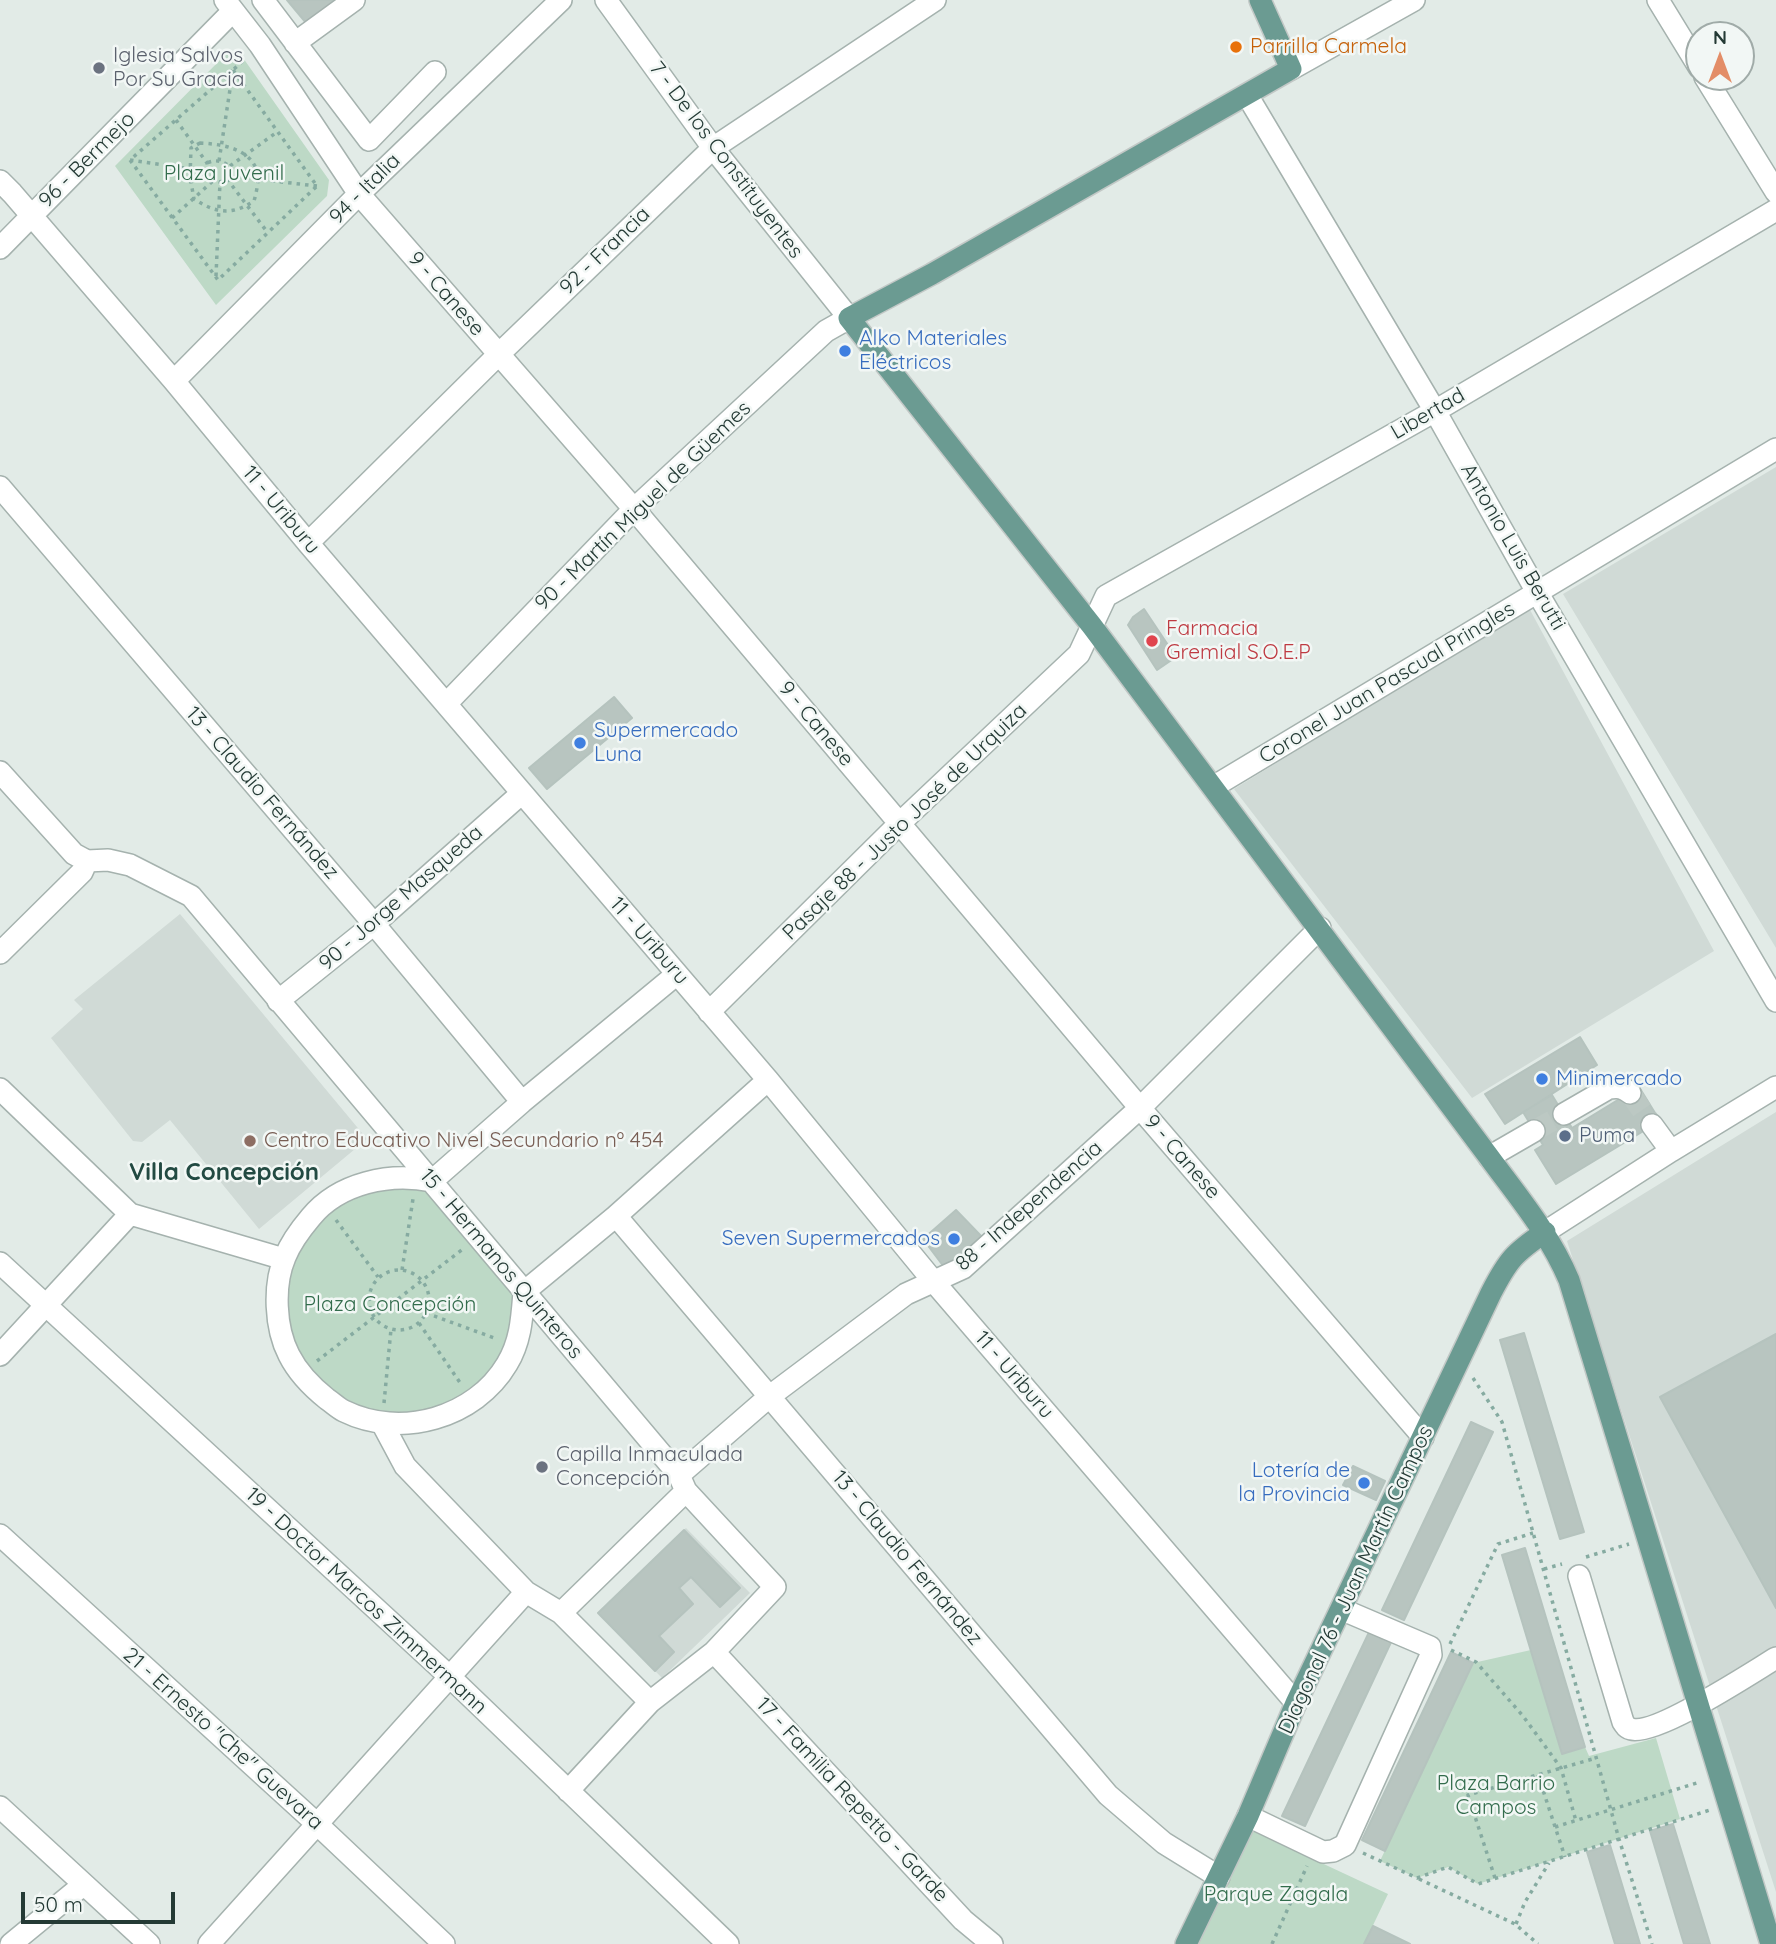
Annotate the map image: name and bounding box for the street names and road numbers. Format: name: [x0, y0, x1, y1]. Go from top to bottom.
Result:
street label: 7 - De los Constituyentes: [644, 57, 808, 263]
street label: 96 - Bermejo: [34, 107, 140, 213]
street label: 94 - Italia: [324, 148, 406, 230]
street label: 92 - Francia: [555, 202, 655, 300]
street label: 9 - Canese: [403, 247, 489, 341]
street label: Libertad: [1387, 383, 1469, 445]
street label: 90 - Martín Miguel de Güemes: [530, 396, 756, 616]
street label: Antonio Luis Berutti: [1455, 459, 1571, 635]
street label: 11 - Uriburu: [237, 461, 325, 559]
street label: Coronel Juan Pascual Pringles: [1255, 597, 1519, 769]
street label: 9 - Canese: [773, 676, 859, 772]
street label: Pasaje 88 - Justo José de Urquiza: [778, 698, 1032, 946]
street label: 13 - Claudio Fernández: [180, 702, 344, 884]
street label: 90 - Jorge Masqueda: [314, 820, 488, 976]
street label: 11 - Uriburu: [604, 892, 694, 990]
street label: 9 - Canese: [1139, 1110, 1225, 1204]
street label: 88 - Independencia: [951, 1136, 1107, 1276]
street label: 15 - Hermanos Quinteros: [414, 1164, 588, 1364]
street label: 11 - Uriburu: [969, 1326, 1059, 1424]
street label: Diagonal 76 - Juan Martín Campos: [1273, 1422, 1439, 1738]
street label: 13 - Claudio Fernández: [827, 1466, 987, 1650]
street label: 19 - Doctor Marcos Zimmermann: [240, 1482, 492, 1720]
street label: 21 - Ernesto "Che" Guevara: [118, 1643, 328, 1835]
street label: 17 - Familia Repetto - Garde: [751, 1692, 953, 1908]

